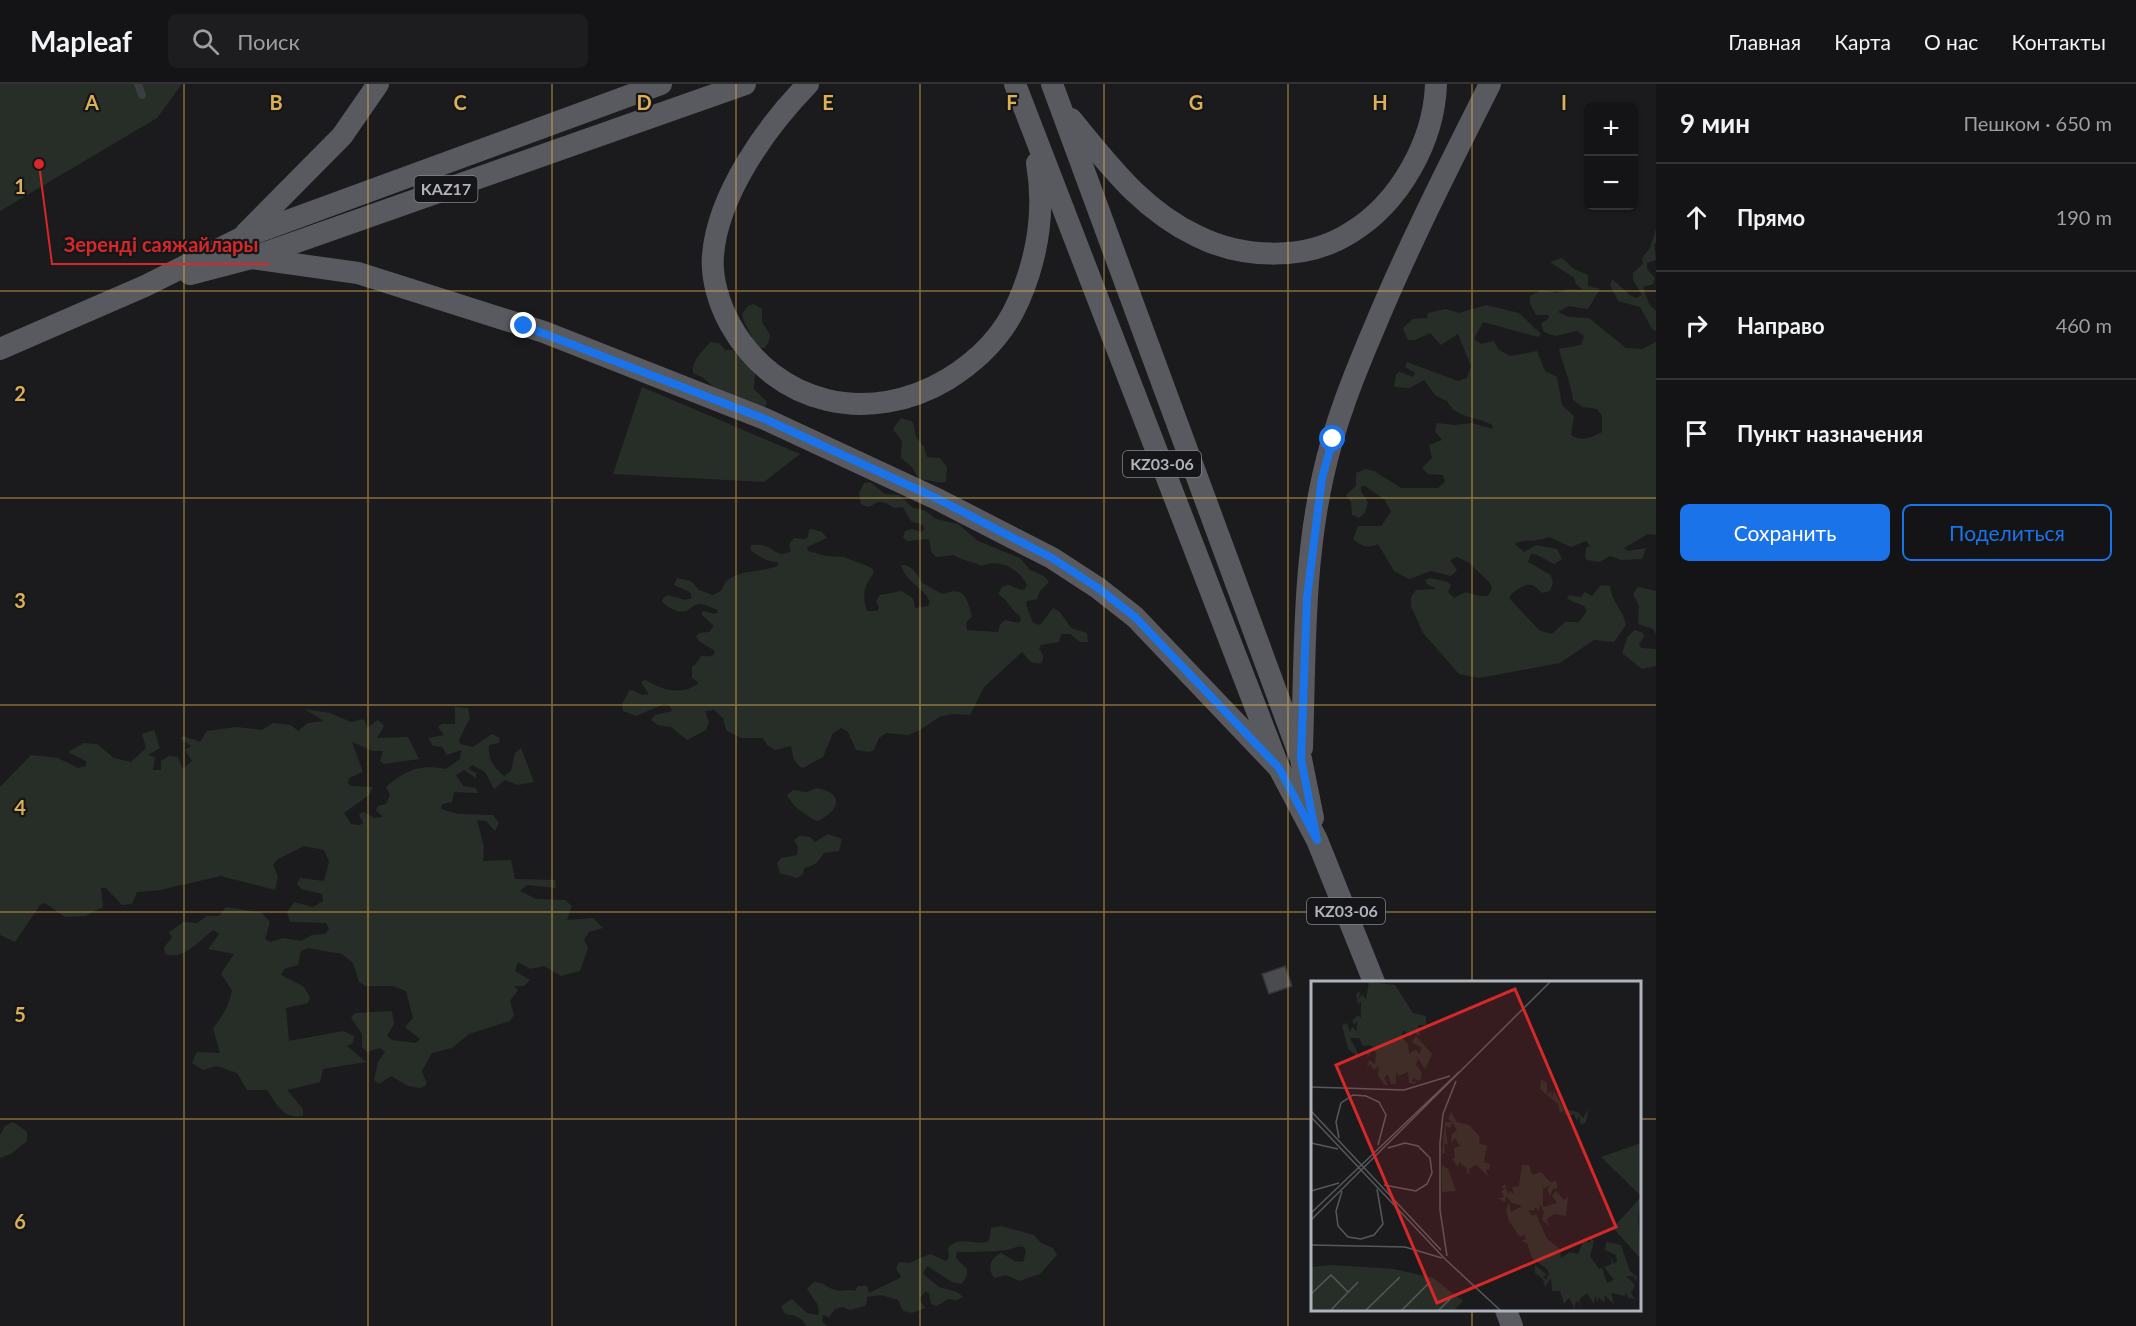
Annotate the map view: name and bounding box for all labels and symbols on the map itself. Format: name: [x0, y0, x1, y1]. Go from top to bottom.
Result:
text: A: [84, 90, 99, 114]
text: B: [269, 90, 283, 114]
text: C: [453, 90, 467, 114]
text: D: [636, 90, 652, 114]
text: E: [822, 90, 834, 114]
text: F: [1006, 90, 1018, 114]
text: G: [1189, 90, 1203, 114]
text: H: [1372, 90, 1388, 114]
text: I: [1561, 90, 1567, 114]
text: 1: [14, 174, 26, 198]
road number: KAZ17: [414, 176, 478, 202]
callout: Зеренді саяжайлары: [52, 226, 270, 264]
text: Зеренді саяжайлары: [64, 232, 258, 256]
route end: [510, 312, 536, 338]
text: 2: [14, 381, 26, 405]
route start: [1319, 425, 1345, 451]
road number: KZ03-06: [1123, 451, 1201, 477]
text: 3: [14, 588, 26, 612]
text: 4: [14, 795, 26, 819]
road number: KZ03-06: [1307, 898, 1385, 924]
inset map: [1311, 981, 1641, 1311]
text: 5: [14, 1002, 26, 1026]
text: 6: [14, 1209, 26, 1233]

